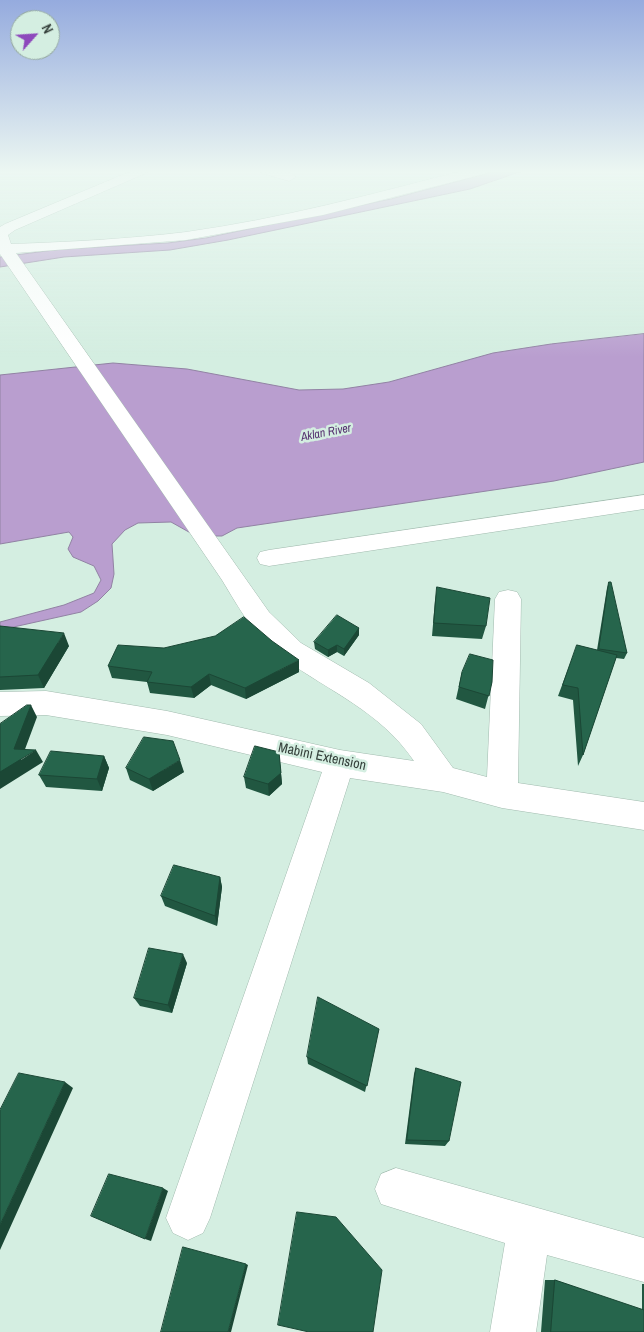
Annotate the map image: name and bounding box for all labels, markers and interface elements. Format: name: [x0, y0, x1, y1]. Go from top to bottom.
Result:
north arrow: [10, 10, 60, 60]
text: N: [38, 21, 57, 37]
water label: Aklan River: [300, 421, 352, 445]
street label: Mabini Extension: [277, 739, 367, 775]

